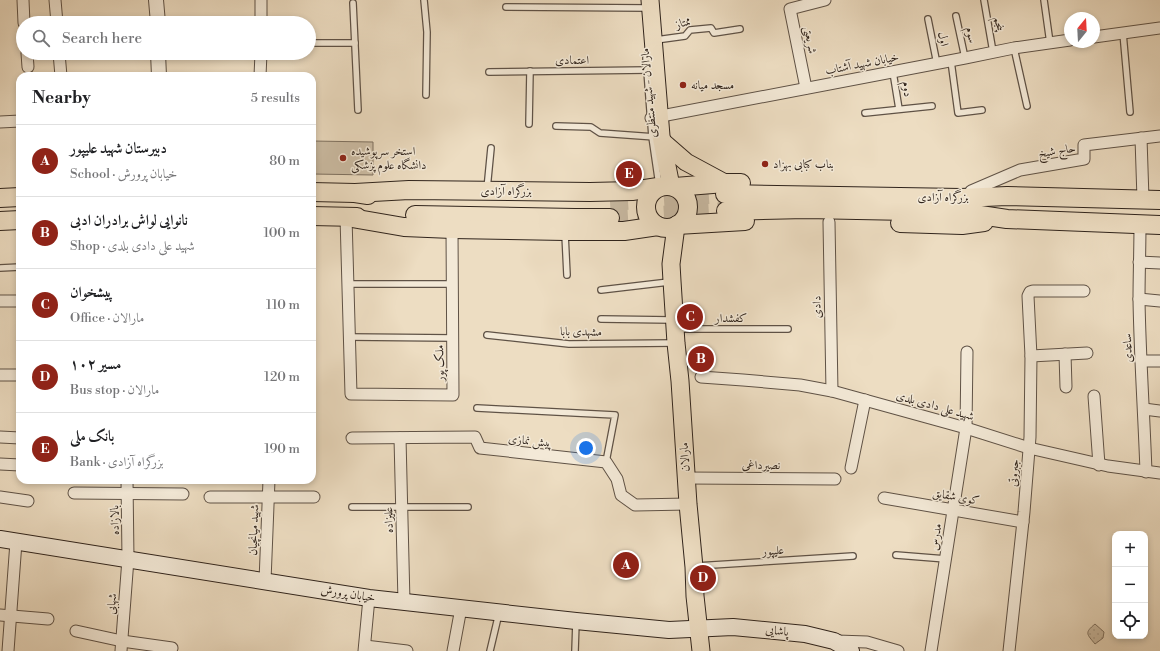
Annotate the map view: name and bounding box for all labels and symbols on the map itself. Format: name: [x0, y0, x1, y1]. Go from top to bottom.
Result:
north arrow: [1064, 12, 1100, 48]
street label: ممتاز: [672, 13, 693, 33]
street label: پنجم: [987, 16, 1008, 34]
street label: شریعتی: [799, 25, 820, 55]
street label: سوم: [959, 25, 980, 45]
street label: اول: [934, 30, 952, 48]
street label: مارالان - شهید منتظری: [638, 47, 660, 139]
street label: خیابان شهید آشتاب: [824, 48, 900, 78]
street label: اعتمادی: [555, 53, 589, 68]
place label: مسجد میانه: [691, 78, 734, 93]
marker: مسجد میانه: [678, 80, 688, 90]
street label: دوم: [896, 80, 916, 98]
street label: حاج شیخ: [1037, 141, 1077, 164]
place label: استخر سرپوشیده دانشگاه علوم پزشکی: [351, 144, 427, 176]
marker: استخر سرپوشیده دانشگاه علوم پزشکی: [338, 153, 348, 163]
place label: بناب کبابی بهزاد: [773, 157, 834, 173]
pin: E: [616, 159, 642, 189]
marker: بناب کبابی بهزاد: [760, 159, 770, 169]
street label: بزرگراه آزادی: [480, 183, 532, 199]
street label: بزرگراه آزادی: [917, 189, 969, 205]
street label: دادی: [809, 296, 825, 318]
pin: C: [677, 302, 703, 332]
street label: کفشدار: [714, 311, 747, 326]
street label: مشهدی بابا: [560, 324, 602, 340]
street label: ساعدی: [1120, 333, 1136, 363]
pin: B: [688, 344, 714, 374]
street label: ملک پور: [432, 345, 449, 382]
street label: شهید علی دادی بلدی: [894, 388, 976, 425]
street label: پیش نمازی: [507, 431, 553, 452]
your location: [576, 438, 596, 458]
street label: مارالان: [677, 442, 693, 472]
street label: نصیرداغی: [742, 458, 780, 473]
street label: جبروتی: [1006, 459, 1022, 487]
street label: کوی شقایق: [931, 486, 981, 509]
street label: شهید میانچیان: [246, 504, 262, 556]
street label: بالازاده: [107, 505, 123, 535]
street label: علیزاده: [381, 507, 397, 533]
street label: مدرس: [926, 522, 946, 552]
street label: علیپور: [761, 543, 785, 559]
pin: A: [613, 550, 639, 580]
pin: D: [690, 563, 716, 593]
street label: خیابان پرورش: [320, 582, 377, 606]
street label: شهابی: [104, 593, 121, 615]
street label: پاشایی: [764, 622, 790, 641]

